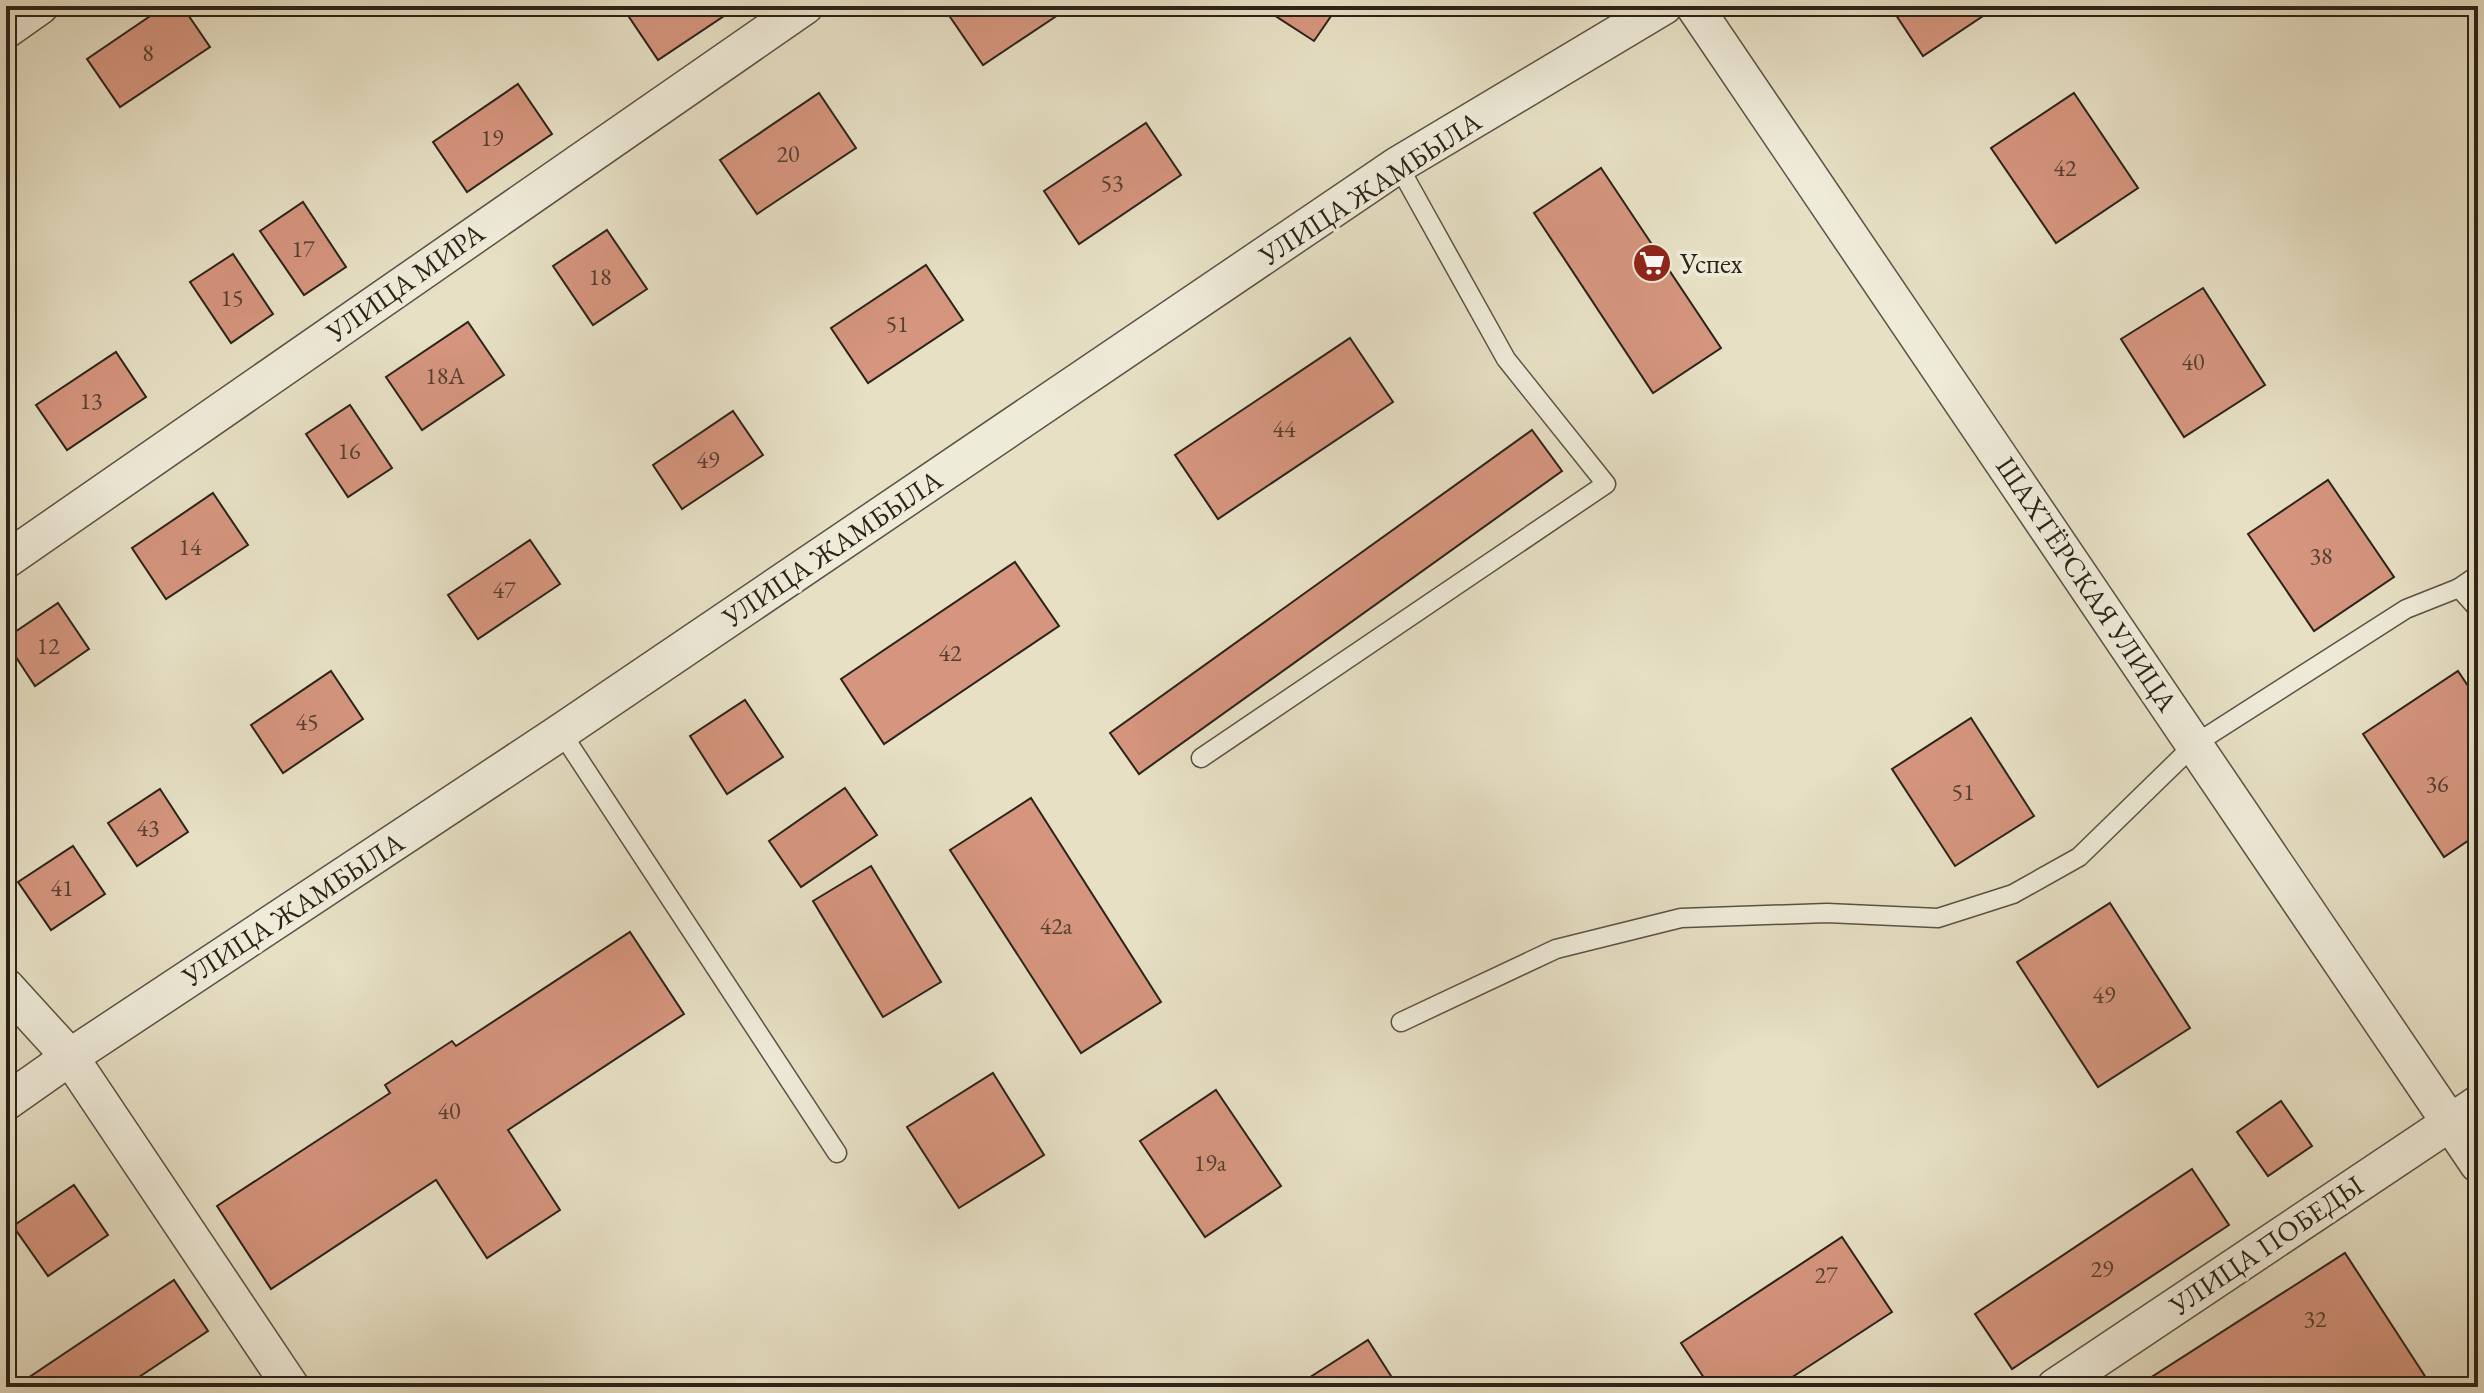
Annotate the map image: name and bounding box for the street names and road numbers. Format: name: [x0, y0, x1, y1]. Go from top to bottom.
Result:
street label: УЛИЦА ЖАМБЫЛА: [1251, 102, 1488, 274]
street label: УЛИЦА МИРА: [318, 214, 492, 350]
street label: ШАХТЁРСКАЯ УЛИЦА: [1988, 450, 2186, 719]
street label: УЛИЦА ЖАМБЫЛА: [714, 461, 949, 635]
street label: УЛИЦА ЖАМБЫЛА: [174, 823, 411, 995]
street label: УЛИЦА ПОБЕДЫ: [2161, 1167, 2370, 1324]

